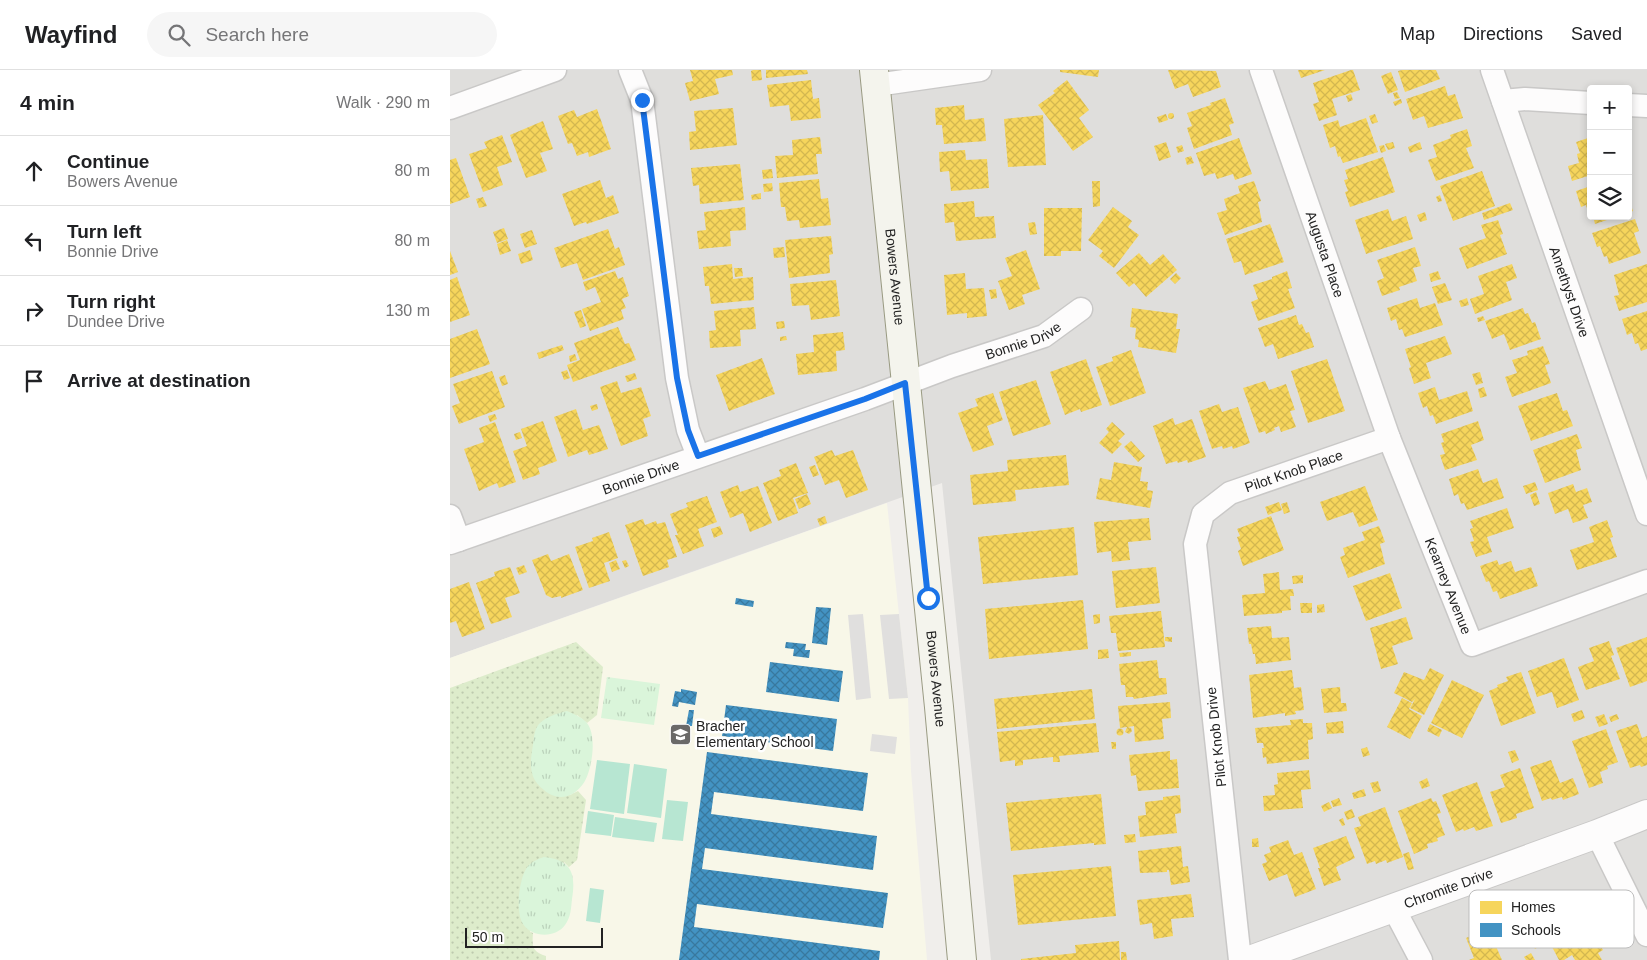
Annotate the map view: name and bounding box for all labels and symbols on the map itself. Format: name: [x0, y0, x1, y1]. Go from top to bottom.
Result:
route end: [631, 89, 654, 112]
street label: Augusta Place: [1303, 209, 1348, 300]
street label: Bowers Avenue: [882, 228, 908, 326]
street label: Amethyst Drive: [1546, 244, 1593, 340]
street label: Bonnie Drive: [983, 318, 1064, 363]
street label: Pilot Knob Place: [1242, 447, 1345, 495]
street label: Bonnie Drive: [600, 456, 682, 497]
street label: Kearney Avenue: [1422, 535, 1475, 637]
route start: [917, 587, 940, 610]
street label: Bowers Avenue: [923, 630, 949, 728]
street label: Pilot Knob Drive: [1203, 686, 1229, 788]
place label: Bracher Elementary School: [696, 718, 814, 750]
school or university icon: Bracher Elementary School: [668, 722, 692, 746]
street label: Chromite Drive: [1402, 864, 1495, 911]
legend: [1469, 890, 1634, 948]
text: Homes: [1511, 899, 1555, 915]
text: Schools: [1511, 922, 1561, 938]
scale bar: [465, 925, 602, 948]

